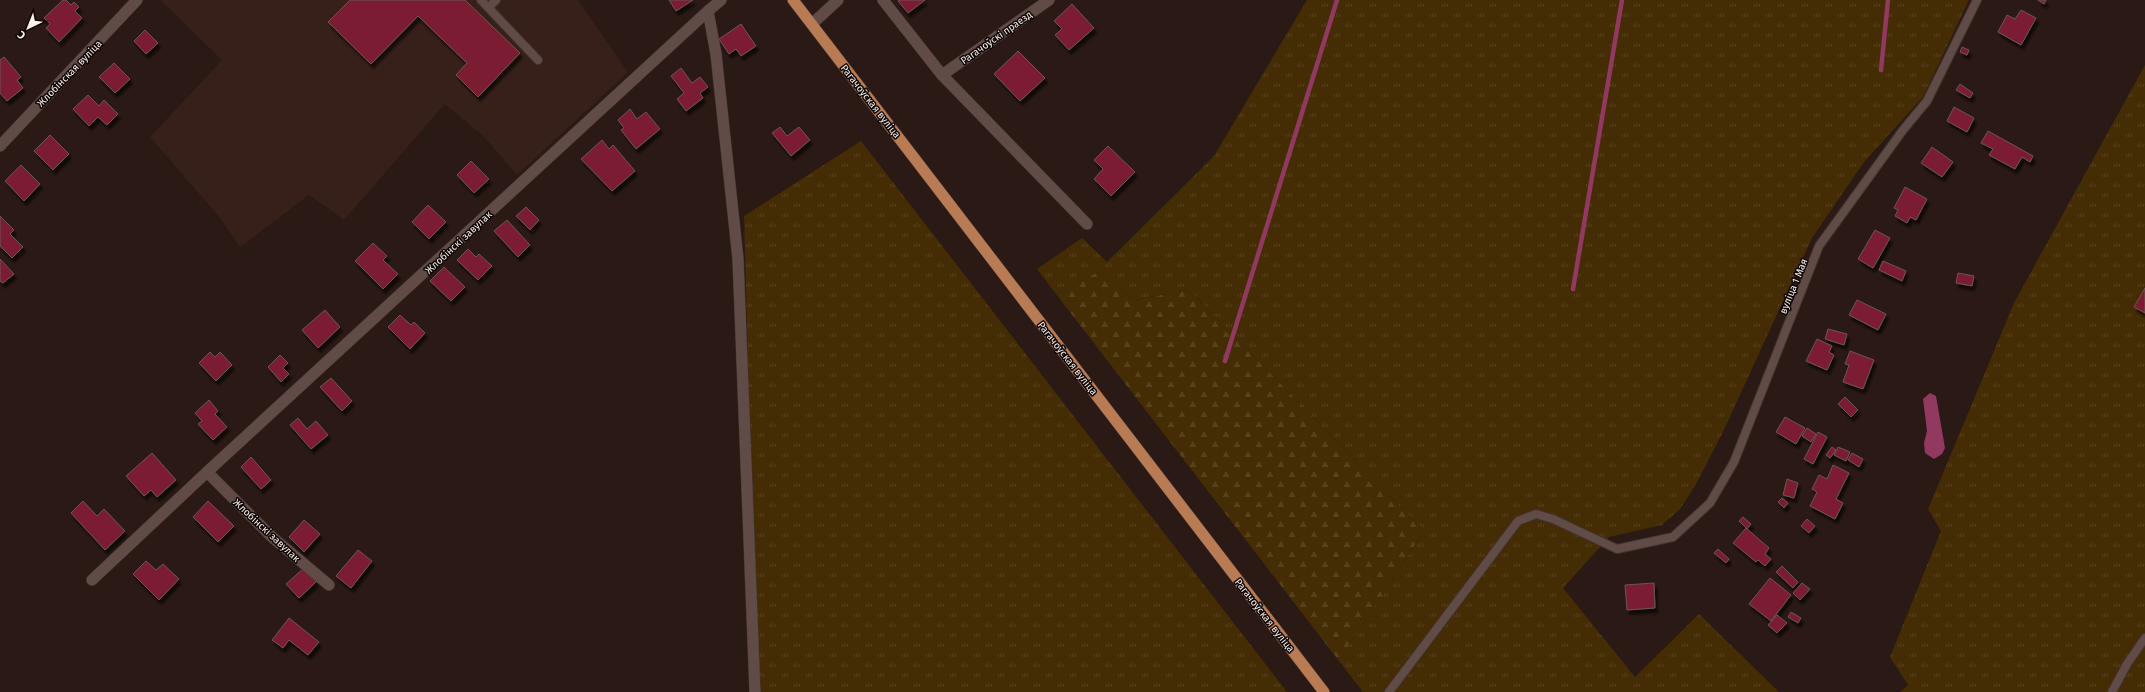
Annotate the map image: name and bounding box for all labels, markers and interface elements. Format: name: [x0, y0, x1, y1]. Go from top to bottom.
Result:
north arrow: [8, 8, 48, 48]
street label: Рагачоўскі праезд: [958, 8, 1035, 67]
text: С: [14, 28, 28, 42]
street label: Жлобінская вуліца: [34, 37, 105, 109]
street label: Рагачоўская вуліца: [838, 62, 903, 141]
street label: Жлобінскі завулак: [422, 207, 495, 277]
street label: вуліца 1 Мая: [1776, 257, 1810, 316]
street label: Рагачоўская вуліца: [1035, 319, 1100, 398]
street label: Жлобінскі завулак: [230, 496, 303, 565]
street label: Рагачоўская вуліца: [1232, 576, 1297, 655]

